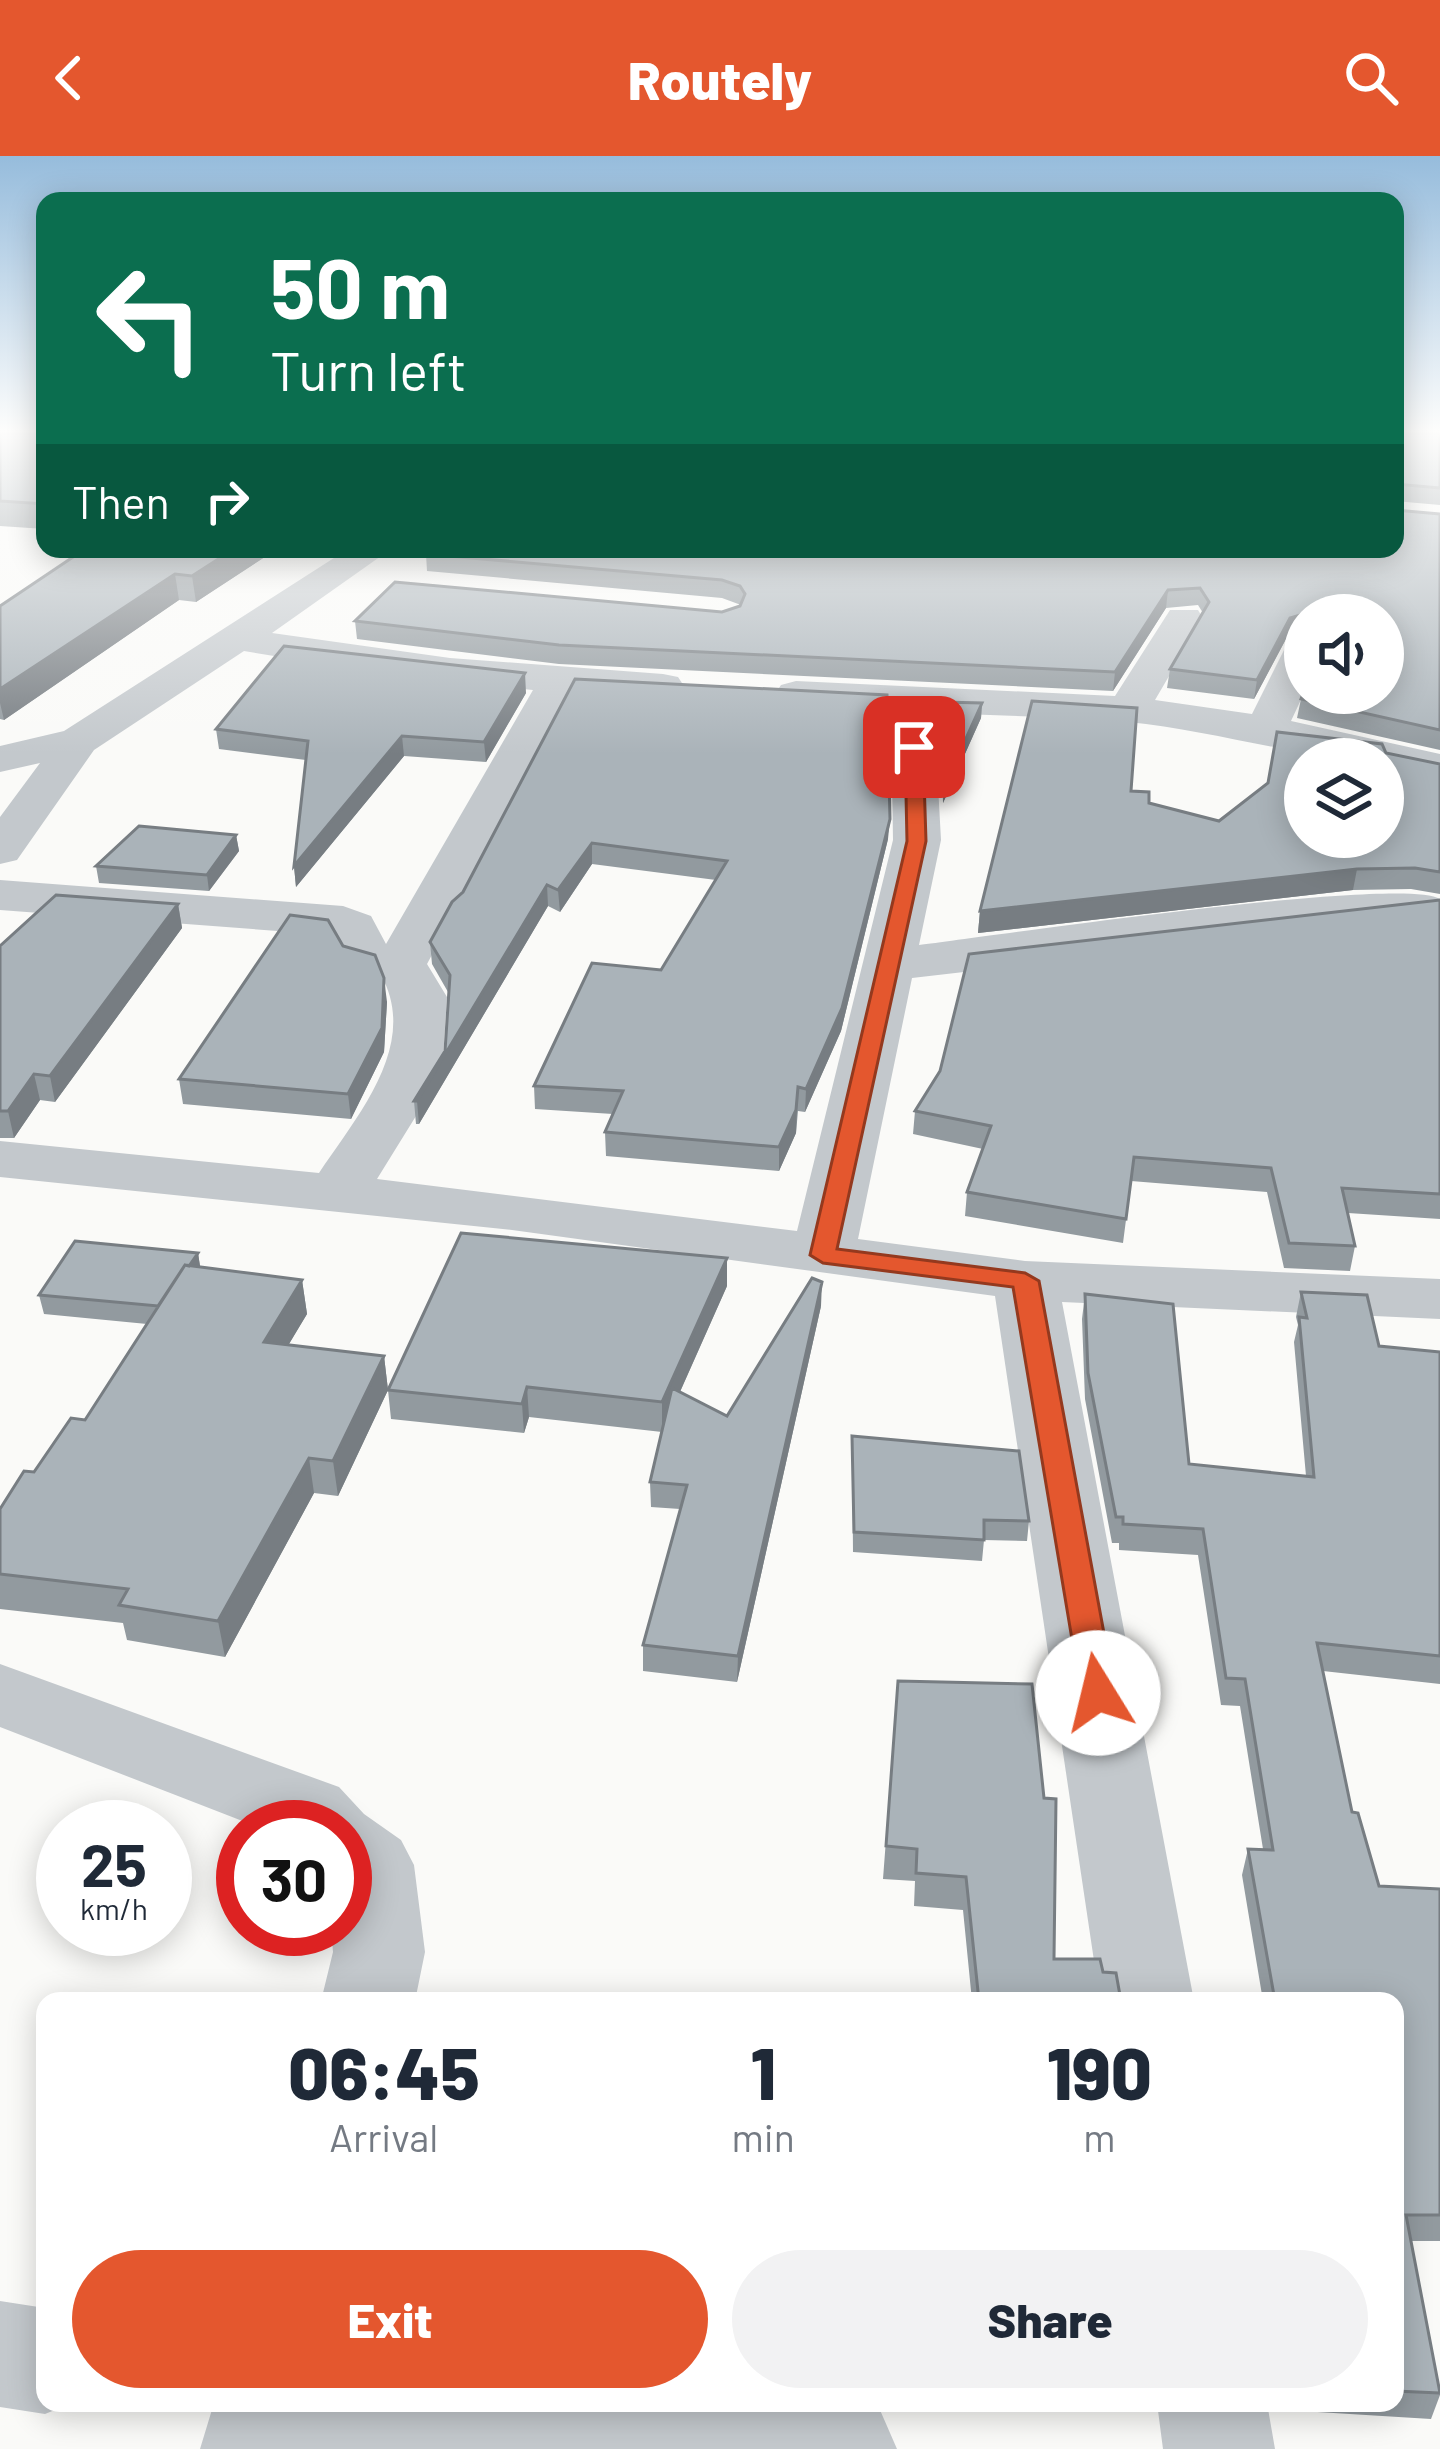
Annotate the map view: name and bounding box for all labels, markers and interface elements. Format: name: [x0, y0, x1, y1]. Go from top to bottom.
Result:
icon: back: [36, 45, 102, 111]
icon: search: [1338, 45, 1404, 111]
text: Routely: [628, 46, 812, 111]
text: 50 m: [270, 235, 450, 336]
icon: left: [72, 240, 228, 396]
text: Turn left: [270, 337, 467, 402]
icon: right: [194, 468, 260, 534]
text: Then: [72, 474, 170, 528]
map controls: [1284, 594, 1404, 858]
button: sound: [1284, 594, 1404, 714]
pin: [863, 696, 965, 798]
icon: arrive: [881, 714, 947, 780]
button: layers: [1284, 738, 1404, 858]
position arrow: [1035, 1630, 1161, 1756]
speed limit sign: 30: [216, 1800, 372, 1956]
text: 25: [81, 1827, 147, 1899]
text: km/h: [80, 1890, 148, 1926]
text: 06:45: [288, 2028, 480, 2114]
text: 1: [750, 2028, 776, 2114]
text: 190: [1047, 2028, 1152, 2114]
text: Arrival: [329, 2113, 438, 2160]
text: min: [732, 2113, 795, 2160]
text: m: [1083, 2113, 1116, 2160]
button: Exit: [72, 2250, 708, 2388]
button: Share: [732, 2250, 1368, 2388]

